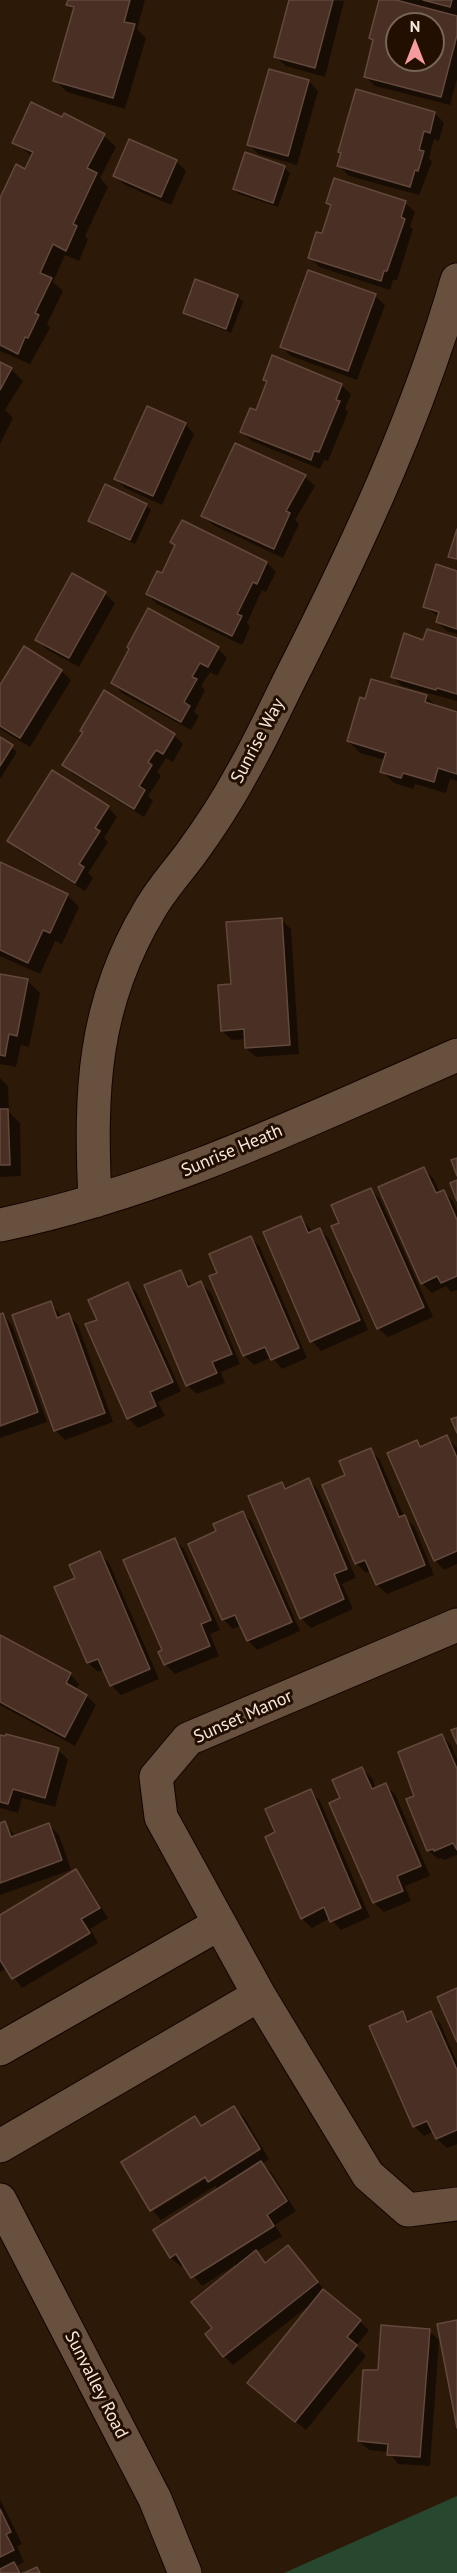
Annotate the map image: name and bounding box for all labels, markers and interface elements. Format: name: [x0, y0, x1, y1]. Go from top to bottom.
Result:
north arrow: [385, 12, 445, 72]
text: N: [410, 16, 420, 36]
street label: Sunrise Way: [227, 695, 289, 787]
street label: Sunrise Heath: [178, 1120, 286, 1182]
street label: Sunset Manor: [190, 1686, 296, 1748]
street label: Sunvalley Road: [60, 2328, 132, 2442]

